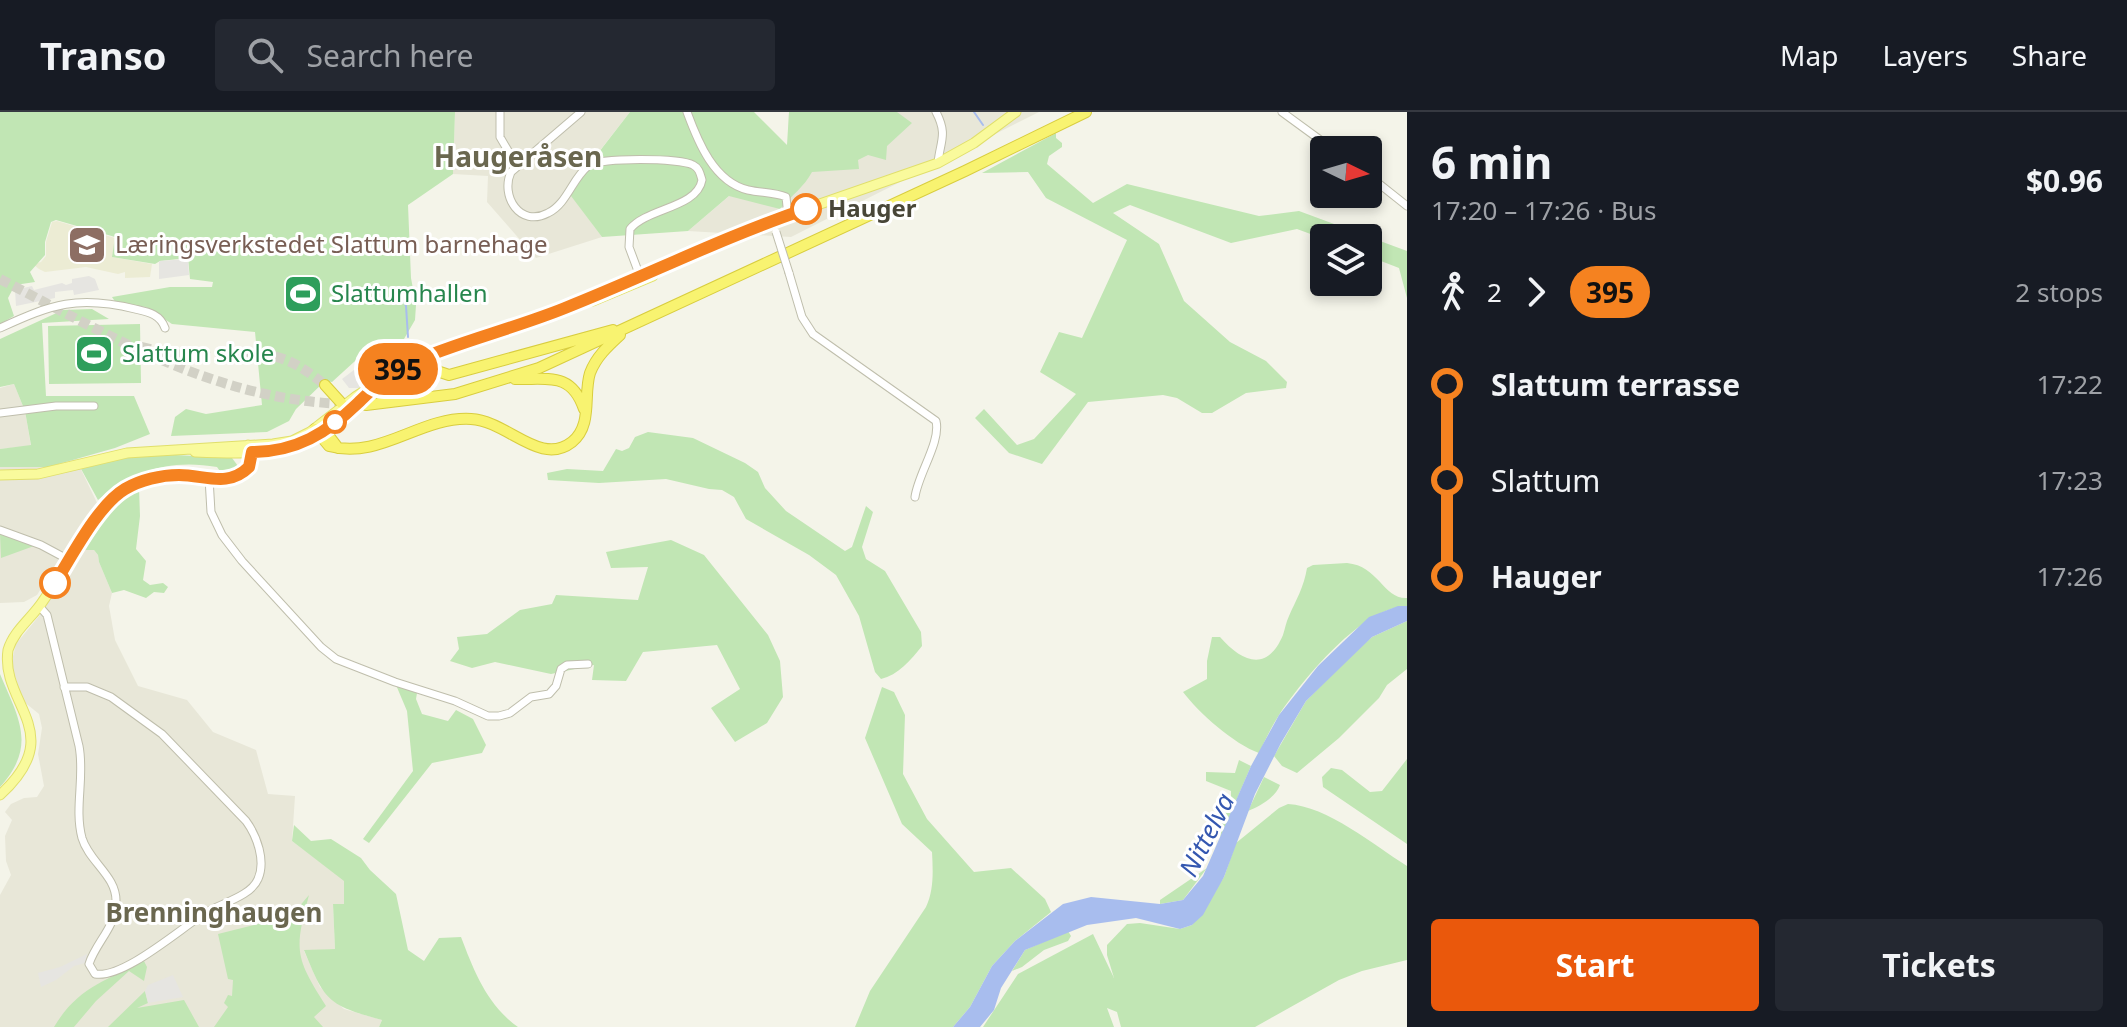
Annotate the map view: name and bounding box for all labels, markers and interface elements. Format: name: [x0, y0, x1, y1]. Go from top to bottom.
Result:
search box: [215, 19, 775, 91]
text: Transo: [40, 29, 167, 81]
icon: search: [243, 33, 287, 77]
text: Search here: [307, 35, 473, 76]
text: Map: [1780, 36, 1838, 74]
text: Layers: [1882, 36, 1968, 74]
text: Share: [2012, 36, 2087, 74]
text: 6 min: [1431, 132, 1552, 192]
north arrow: [1310, 136, 1382, 208]
map controls: [1310, 136, 1382, 296]
district label: Haugeråsen: [434, 137, 602, 175]
text: $0.96: [2026, 160, 2103, 201]
place label: Hauger: [828, 191, 917, 224]
text: 17:20 – 17:26 · Bus: [1431, 192, 1656, 228]
marker: Hauger: [791, 194, 821, 224]
school or university icon: Læringsverkstedet Slattum barnehage: [66, 224, 108, 266]
button: layers: [1310, 224, 1382, 296]
place label: Læringsverkstedet Slattum barnehage: [115, 227, 548, 260]
icon: walk: [1431, 270, 1475, 314]
icon: forward: [1514, 270, 1558, 314]
sports icon: Slattumhallen: [282, 273, 324, 315]
text: 395: [1586, 273, 1634, 311]
text: 2: [1487, 274, 1502, 310]
text: 2 stops: [2015, 274, 2103, 310]
place label: Slattumhallen: [331, 276, 487, 309]
sports icon: Slattum skole: [73, 333, 115, 375]
place label: Slattum skole: [122, 336, 274, 369]
line badge: 395: [352, 343, 444, 395]
text: 395: [374, 350, 422, 388]
text: Slattum terrasse: [1491, 364, 1740, 405]
text: 17:22: [2037, 366, 2103, 402]
unlabelled marker: [324, 411, 346, 433]
text: Slattum: [1491, 460, 1600, 501]
text: 17:23: [2037, 462, 2103, 498]
text: Hauger: [1491, 556, 1602, 597]
text: 17:26: [2037, 558, 2103, 594]
unlabelled marker: [40, 568, 70, 598]
water label: Nittelva: [1170, 787, 1242, 882]
district label: Brenninghaugen: [105, 894, 323, 930]
button: Start: [1431, 919, 1759, 1011]
button: Tickets: [1775, 919, 2103, 1011]

